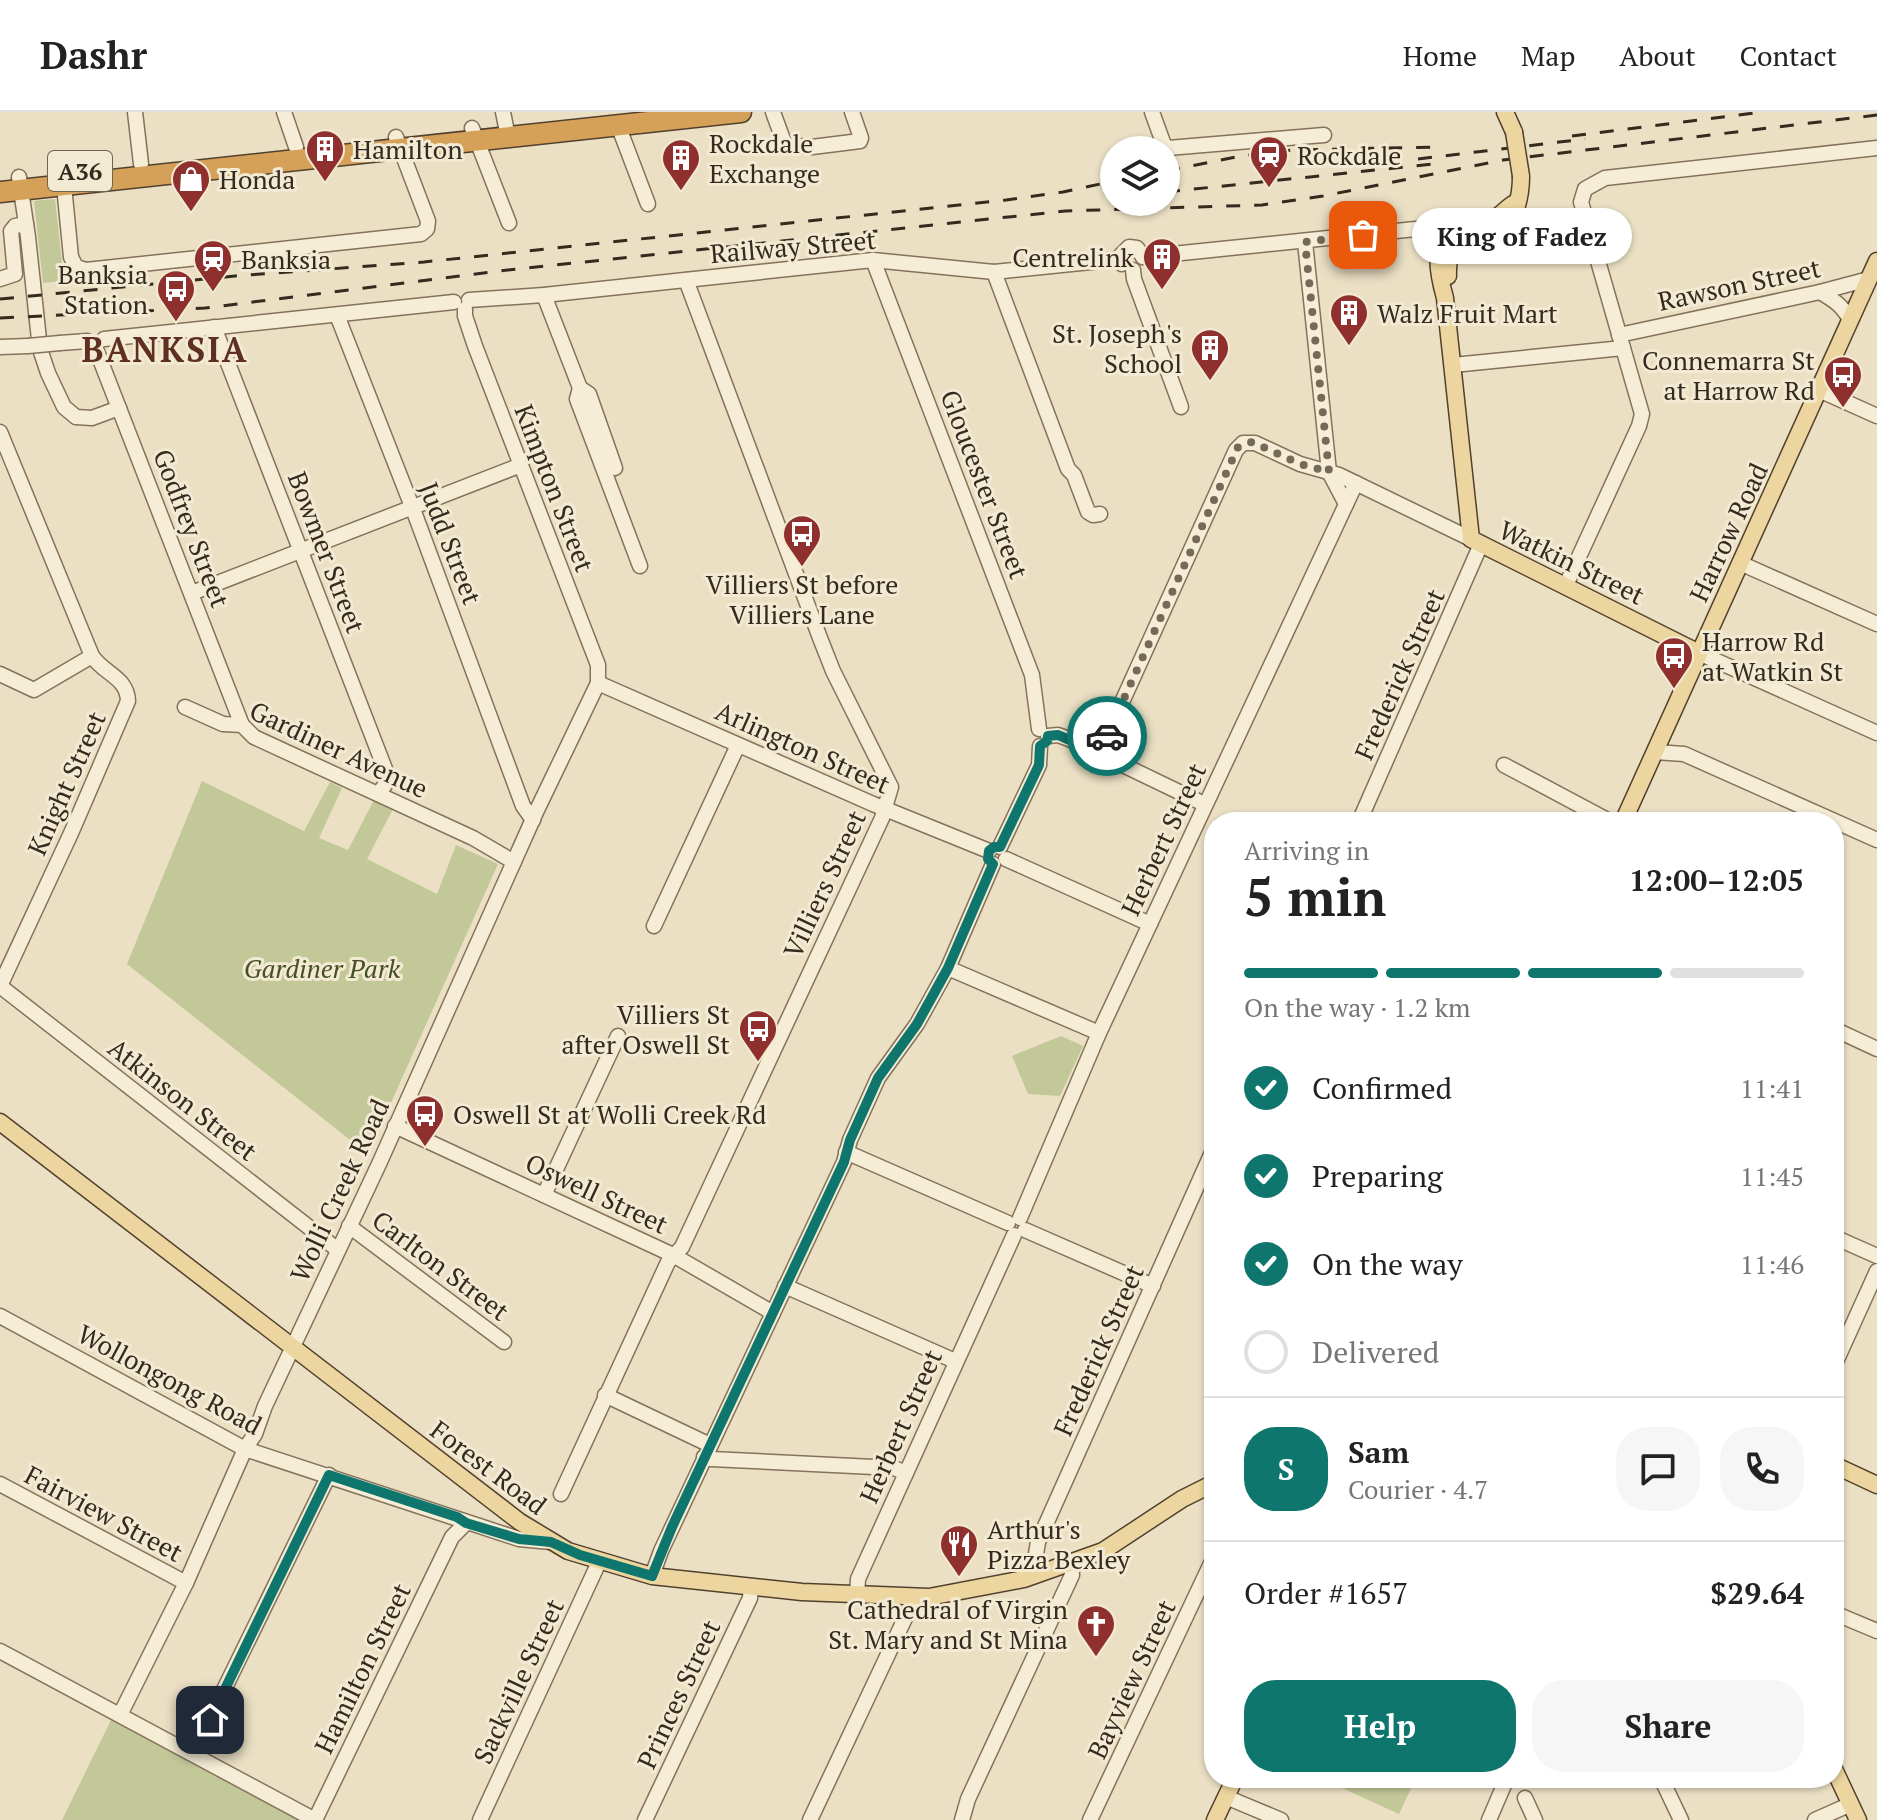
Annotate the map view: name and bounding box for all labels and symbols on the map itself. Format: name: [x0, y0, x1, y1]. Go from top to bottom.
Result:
place label: Rockdale Exchange: [709, 126, 820, 190]
building icon: Hamilton: [304, 128, 346, 183]
place label: Hamilton: [353, 132, 463, 166]
station icon: Rockdale: [1248, 134, 1290, 189]
building icon: Rockdale Exchange: [660, 137, 702, 192]
place label: Rockdale: [1297, 138, 1401, 172]
road number: A36: [48, 151, 112, 191]
shop icon: Honda: [170, 158, 212, 213]
place label: Honda: [219, 162, 295, 196]
pin: [1329, 201, 1397, 269]
callout: King of Fadez: [1411, 207, 1631, 263]
street label: Railway Street: [709, 222, 878, 270]
building icon: Centrelink: [1141, 236, 1183, 291]
station icon: Banksia: [192, 238, 234, 293]
place label: Centrelink: [1012, 240, 1135, 274]
place label: Banksia: [241, 242, 331, 276]
street label: Rawson Street: [1655, 250, 1824, 318]
place label: Banksia Station: [58, 257, 148, 321]
bus stop icon: Banksia Station: [155, 268, 197, 323]
building icon: Walz Fruit Mart: [1328, 292, 1370, 347]
place label: Walz Fruit Mart: [1377, 296, 1558, 330]
place label: St. Joseph's School: [1052, 316, 1182, 380]
district label: BANKSIA: [81, 327, 249, 372]
building icon: St. Joseph's School: [1189, 327, 1231, 382]
place label: Connemarra St at Harrow Rd: [1642, 343, 1815, 407]
bus stop icon: Connemarra St at Harrow Rd: [1822, 354, 1864, 409]
street label: Gloucester Street: [933, 385, 1037, 583]
street label: Kimpton Street: [507, 399, 603, 577]
street label: Godfrey Street: [146, 444, 238, 612]
street label: Harrow Road: [1681, 457, 1775, 607]
street label: Bowmer Street: [281, 466, 373, 638]
street label: Judd Street: [412, 477, 490, 609]
street label: Watkin Street: [1494, 512, 1651, 612]
bus stop icon: Villiers St before Villiers Lane: [781, 513, 823, 568]
place label: Villiers St before Villiers Lane: [706, 567, 898, 631]
street label: Frederick Street: [1346, 583, 1452, 765]
place label: Harrow Rd at Watkin St: [1702, 624, 1843, 688]
bus stop icon: Harrow Rd at Watkin St: [1653, 635, 1695, 690]
street label: Gardiner Avenue: [244, 693, 434, 805]
street label: Arlington Street: [710, 693, 896, 801]
courier: [1067, 696, 1147, 776]
street label: Knight Street: [19, 705, 113, 860]
street label: Herbert Street: [1113, 757, 1213, 921]
street label: Villiers Street: [775, 804, 873, 963]
park label: Gardiner Park: [244, 951, 401, 985]
place label: Villiers St after Oswell St: [561, 997, 730, 1061]
bus stop icon: Villiers St after Oswell St: [737, 1008, 779, 1063]
street label: Atkinson Street: [102, 1030, 265, 1168]
street label: Wolli Creek Road: [282, 1093, 396, 1287]
bus stop icon: Oswell St at Wolli Creek Rd: [404, 1093, 446, 1148]
place label: Oswell St at Wolli Creek Rd: [453, 1097, 767, 1131]
street label: Oswell Street: [520, 1145, 674, 1241]
street label: Carlton Street: [366, 1202, 517, 1328]
street label: Frederick Street: [1045, 1259, 1151, 1441]
street label: Wollongong Road: [72, 1316, 268, 1442]
street label: Herbert Street: [851, 1344, 949, 1508]
street label: Forest Road: [424, 1412, 554, 1522]
street label: Fairview Street: [19, 1457, 189, 1569]
place label: Arthur's Pizza Bexley: [987, 1512, 1131, 1576]
restaurant icon: Arthur's Pizza Bexley: [938, 1523, 980, 1578]
street label: Hamilton Street: [306, 1577, 418, 1759]
place label: Cathedral of Virgin St. Mary and St Mina: [828, 1592, 1068, 1656]
street label: Sackville Street: [465, 1593, 571, 1769]
street label: Bayview Street: [1079, 1594, 1183, 1764]
church icon: Cathedral of Virgin St. Mary and St Mina: [1075, 1603, 1117, 1658]
street label: Princes Street: [629, 1614, 727, 1774]
pin: [176, 1686, 244, 1754]

